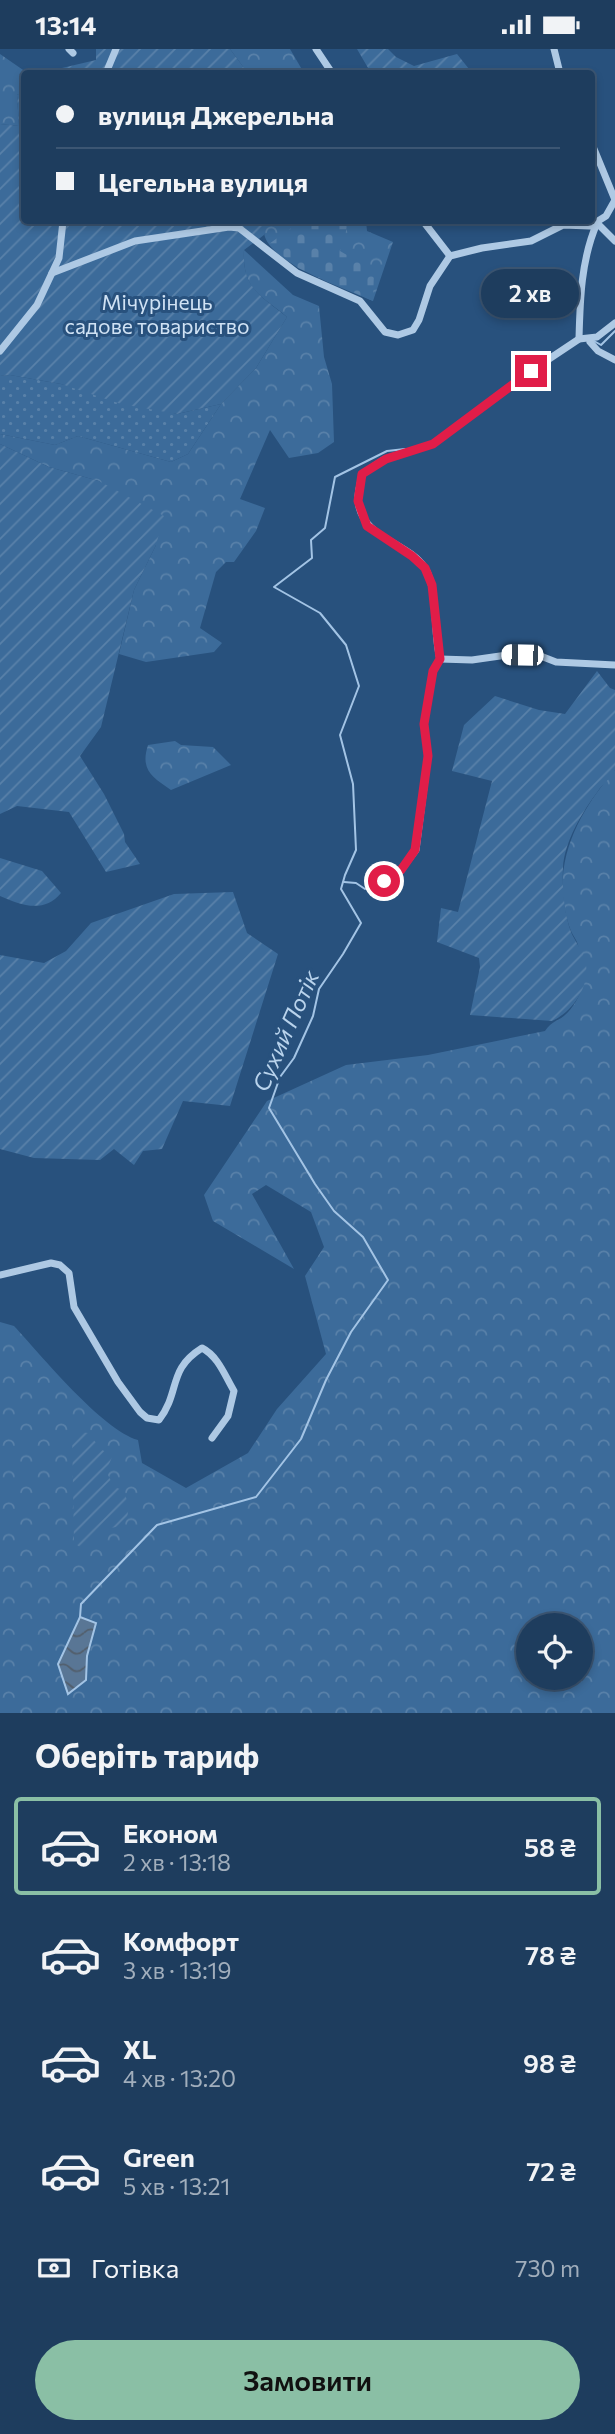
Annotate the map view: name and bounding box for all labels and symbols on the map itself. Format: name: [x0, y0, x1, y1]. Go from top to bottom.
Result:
callout: 2 хв: [482, 269, 580, 319]
park label: Мічурінець садове товариство: [65, 289, 249, 338]
route end: [515, 355, 547, 387]
car: [501, 644, 544, 666]
route start: [368, 865, 400, 897]
water label: Сухий Потік: [246, 965, 325, 1096]

